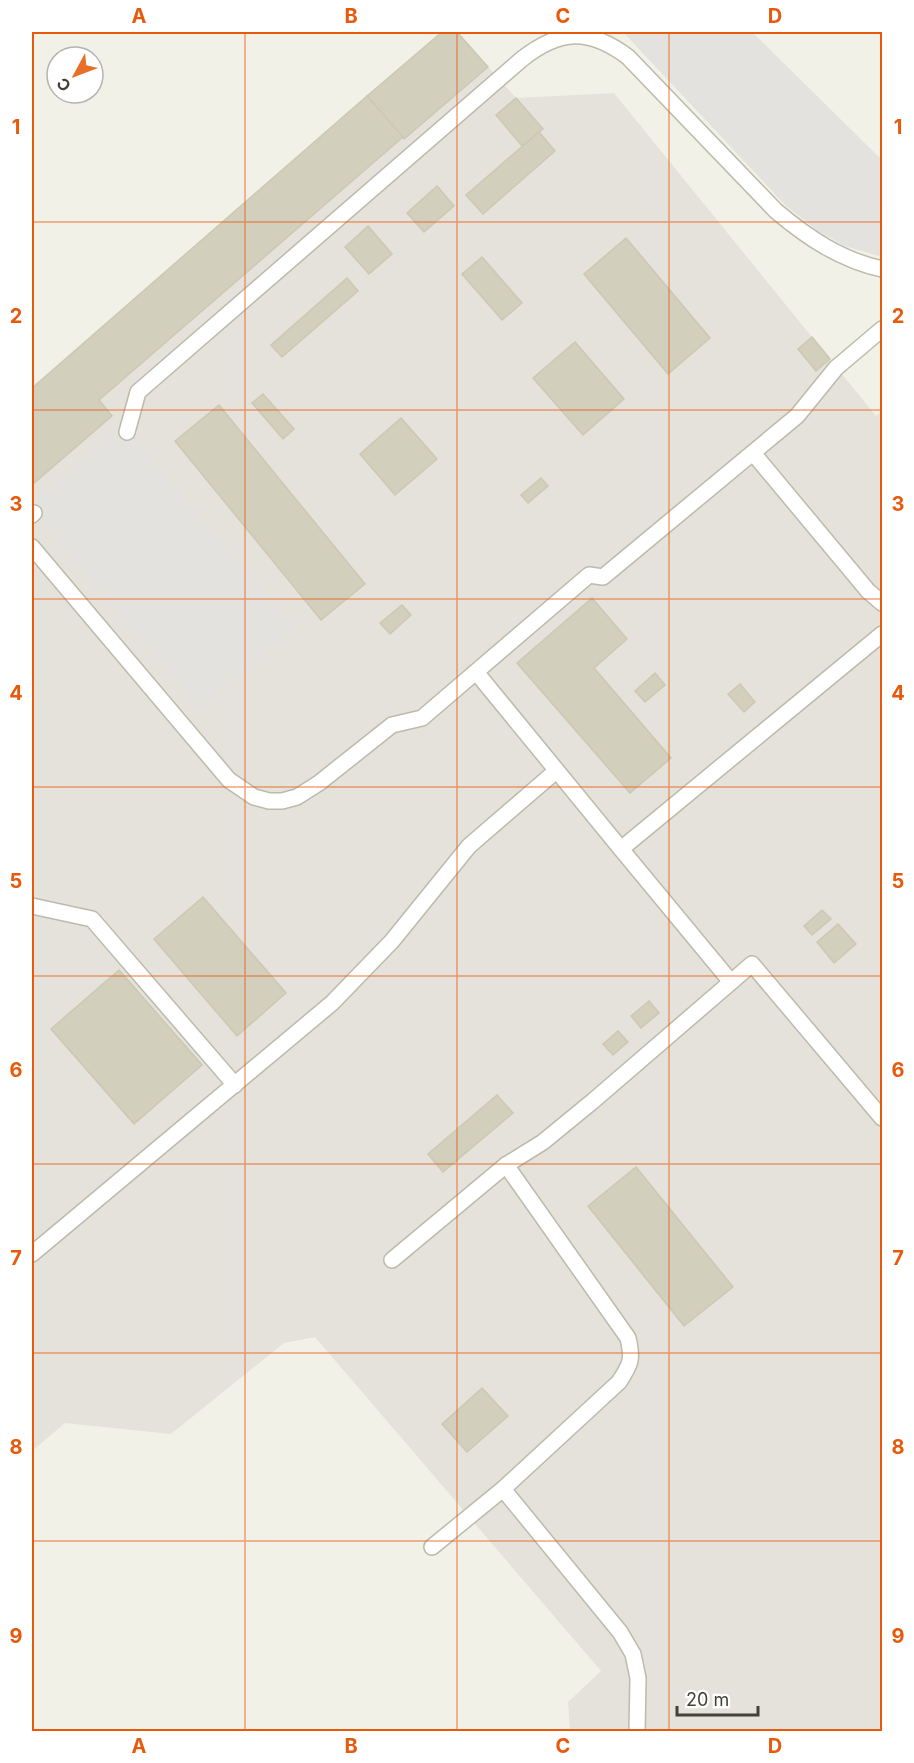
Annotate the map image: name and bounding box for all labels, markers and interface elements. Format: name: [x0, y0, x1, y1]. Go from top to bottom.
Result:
text: A: [132, 4, 147, 28]
text: B: [344, 4, 358, 28]
text: C: [556, 4, 570, 28]
text: D: [768, 4, 782, 28]
north arrow: [45, 45, 105, 105]
text: С: [52, 74, 75, 96]
text: 1: [12, 115, 20, 139]
text: 1: [894, 115, 902, 139]
text: 2: [10, 304, 22, 328]
text: 2: [892, 304, 904, 328]
text: 3: [10, 492, 22, 516]
text: 3: [892, 492, 904, 516]
text: 4: [9, 681, 23, 705]
text: 4: [891, 681, 905, 705]
text: 5: [10, 869, 22, 893]
text: 5: [892, 869, 904, 893]
text: 6: [10, 1058, 23, 1082]
text: 6: [892, 1058, 905, 1082]
text: 7: [10, 1246, 22, 1270]
text: 7: [892, 1246, 904, 1270]
text: 8: [9, 1435, 23, 1459]
text: 8: [891, 1435, 905, 1459]
text: 9: [10, 1624, 23, 1648]
text: 9: [892, 1624, 905, 1648]
scale bar: [677, 1679, 758, 1717]
text: 20 m: [686, 1689, 729, 1710]
text: A: [132, 1734, 147, 1758]
text: B: [344, 1734, 358, 1758]
text: C: [556, 1734, 570, 1758]
text: D: [768, 1734, 782, 1758]

